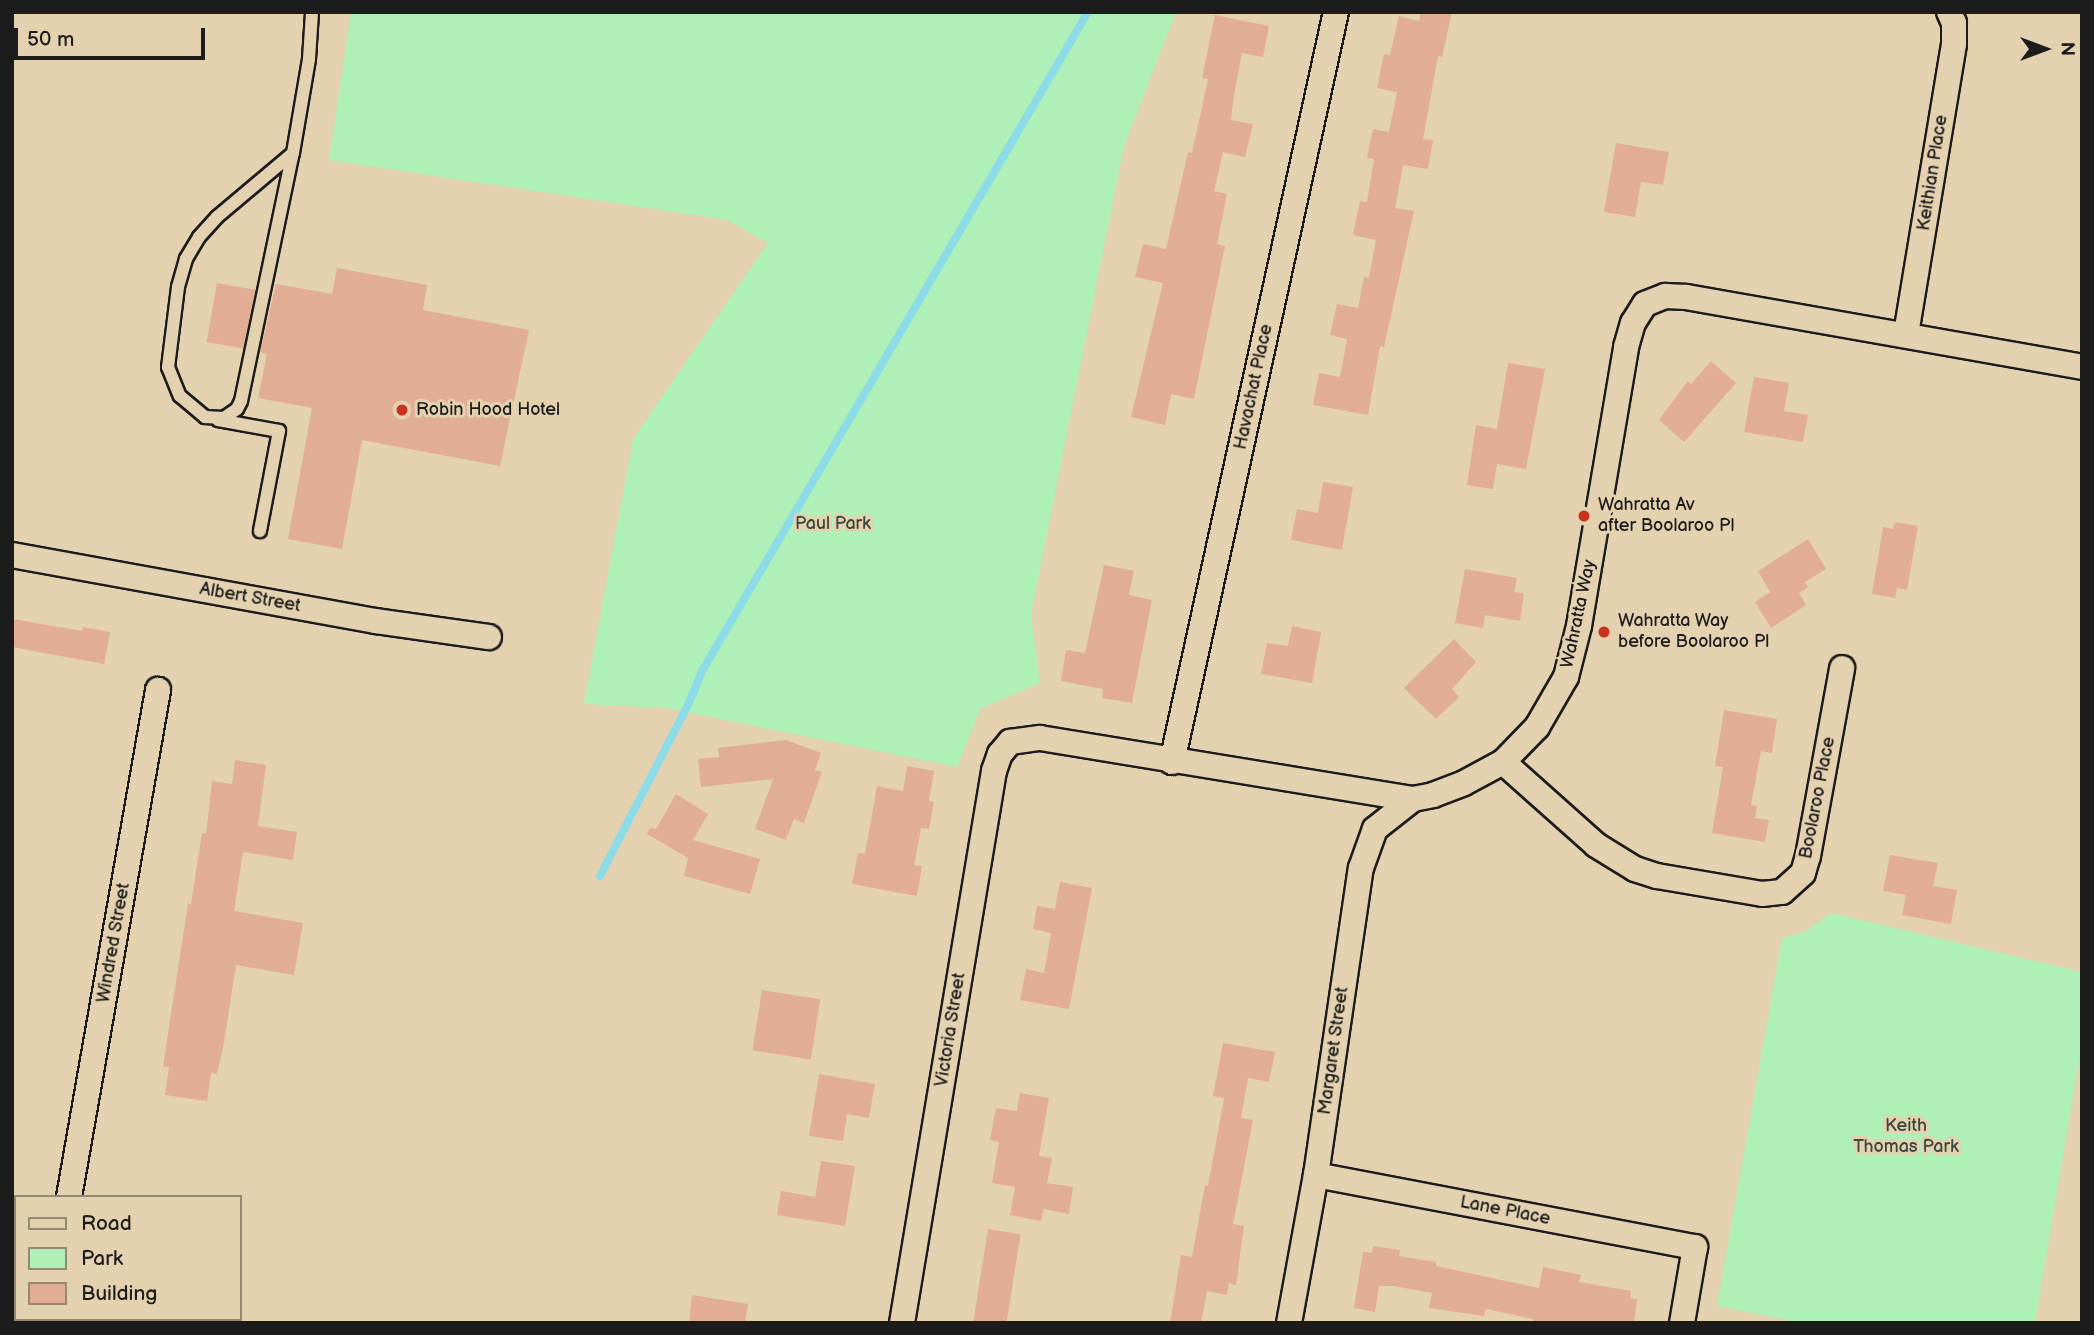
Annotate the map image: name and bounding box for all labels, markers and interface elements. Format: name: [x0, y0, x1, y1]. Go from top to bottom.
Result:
scale bar: [18, 14, 208, 58]
north arrow: [2010, 14, 2080, 84]
text: 50 m: [27, 27, 74, 52]
text: N: [2055, 42, 2078, 56]
street label: Keithian Place: [1913, 114, 1953, 232]
street label: Havachat Place: [1230, 322, 1278, 452]
place label: Robin Hood Hotel: [416, 399, 560, 421]
marker: Robin Hood Hotel: [394, 402, 410, 418]
place label: Wahratta Av after Boolaroo Pl: [1598, 495, 1734, 538]
marker: Wahratta Av after Boolaroo Pl: [1576, 508, 1592, 524]
park label: Paul Park: [795, 513, 871, 535]
street label: Wahratta Way: [1557, 557, 1601, 671]
street label: Albert Street: [198, 578, 302, 618]
place label: Wahratta Way before Boolaroo Pl: [1618, 611, 1769, 654]
marker: Wahratta Way before Boolaroo Pl: [1596, 624, 1612, 640]
street label: Boolaroo Place: [1796, 735, 1840, 861]
street label: Windred Street: [93, 881, 135, 1005]
street label: Victoria Street: [931, 971, 971, 1089]
street label: Margaret Street: [1314, 986, 1354, 1116]
park label: Keith Thomas Park: [1853, 1116, 1959, 1158]
street label: Lane Place: [1458, 1192, 1552, 1230]
legend: [14, 1195, 242, 1321]
text: Road: [81, 1211, 132, 1236]
text: Park: [81, 1246, 123, 1271]
text: Building: [81, 1281, 157, 1306]

